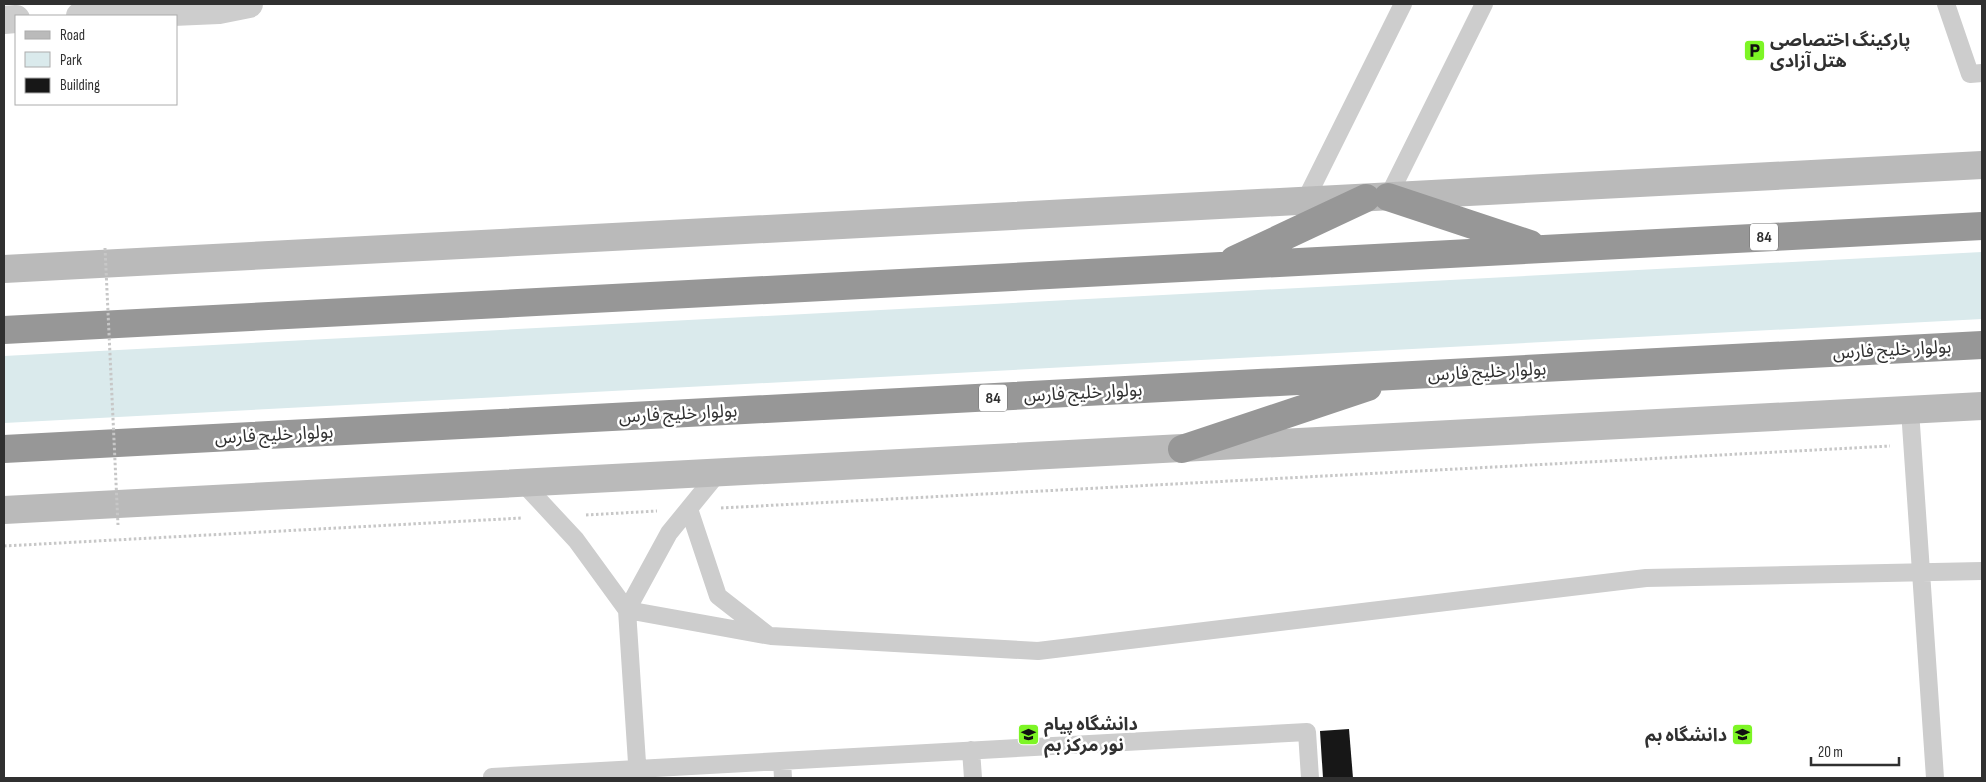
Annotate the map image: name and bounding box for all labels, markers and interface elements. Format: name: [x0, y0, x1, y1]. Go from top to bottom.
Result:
legend: [15, 15, 178, 105]
text: Road: [60, 26, 85, 45]
place label: پارکینگ اختصاصی هتل آزادی: [1770, 30, 1911, 72]
parking icon: پارکینگ اختصاصی هتل آزادی: [1742, 38, 1766, 62]
text: Park: [60, 51, 82, 70]
text: Building: [60, 76, 100, 95]
road number: 84: [1750, 223, 1778, 250]
street label: بولوار خلیج فارس: [1832, 336, 1952, 366]
street label: بولوار خلیج فارس: [1427, 358, 1547, 388]
street label: بولوار خلیج فارس: [1023, 379, 1143, 409]
road number: 84: [979, 384, 1007, 412]
street label: بولوار خلیج فارس: [618, 400, 738, 430]
street label: بولوار خلیج فارس: [214, 421, 334, 451]
place label: دانشگاه پیام نور مرکز بم: [1044, 714, 1138, 758]
school or university icon: دانشگاه پیام نور مرکز بم: [1016, 722, 1040, 746]
school or university icon: دانشگاه بم: [1731, 723, 1755, 747]
place label: دانشگاه بم: [1645, 725, 1727, 748]
scale bar: [1811, 734, 1898, 766]
text: 20 m: [1818, 743, 1843, 762]

